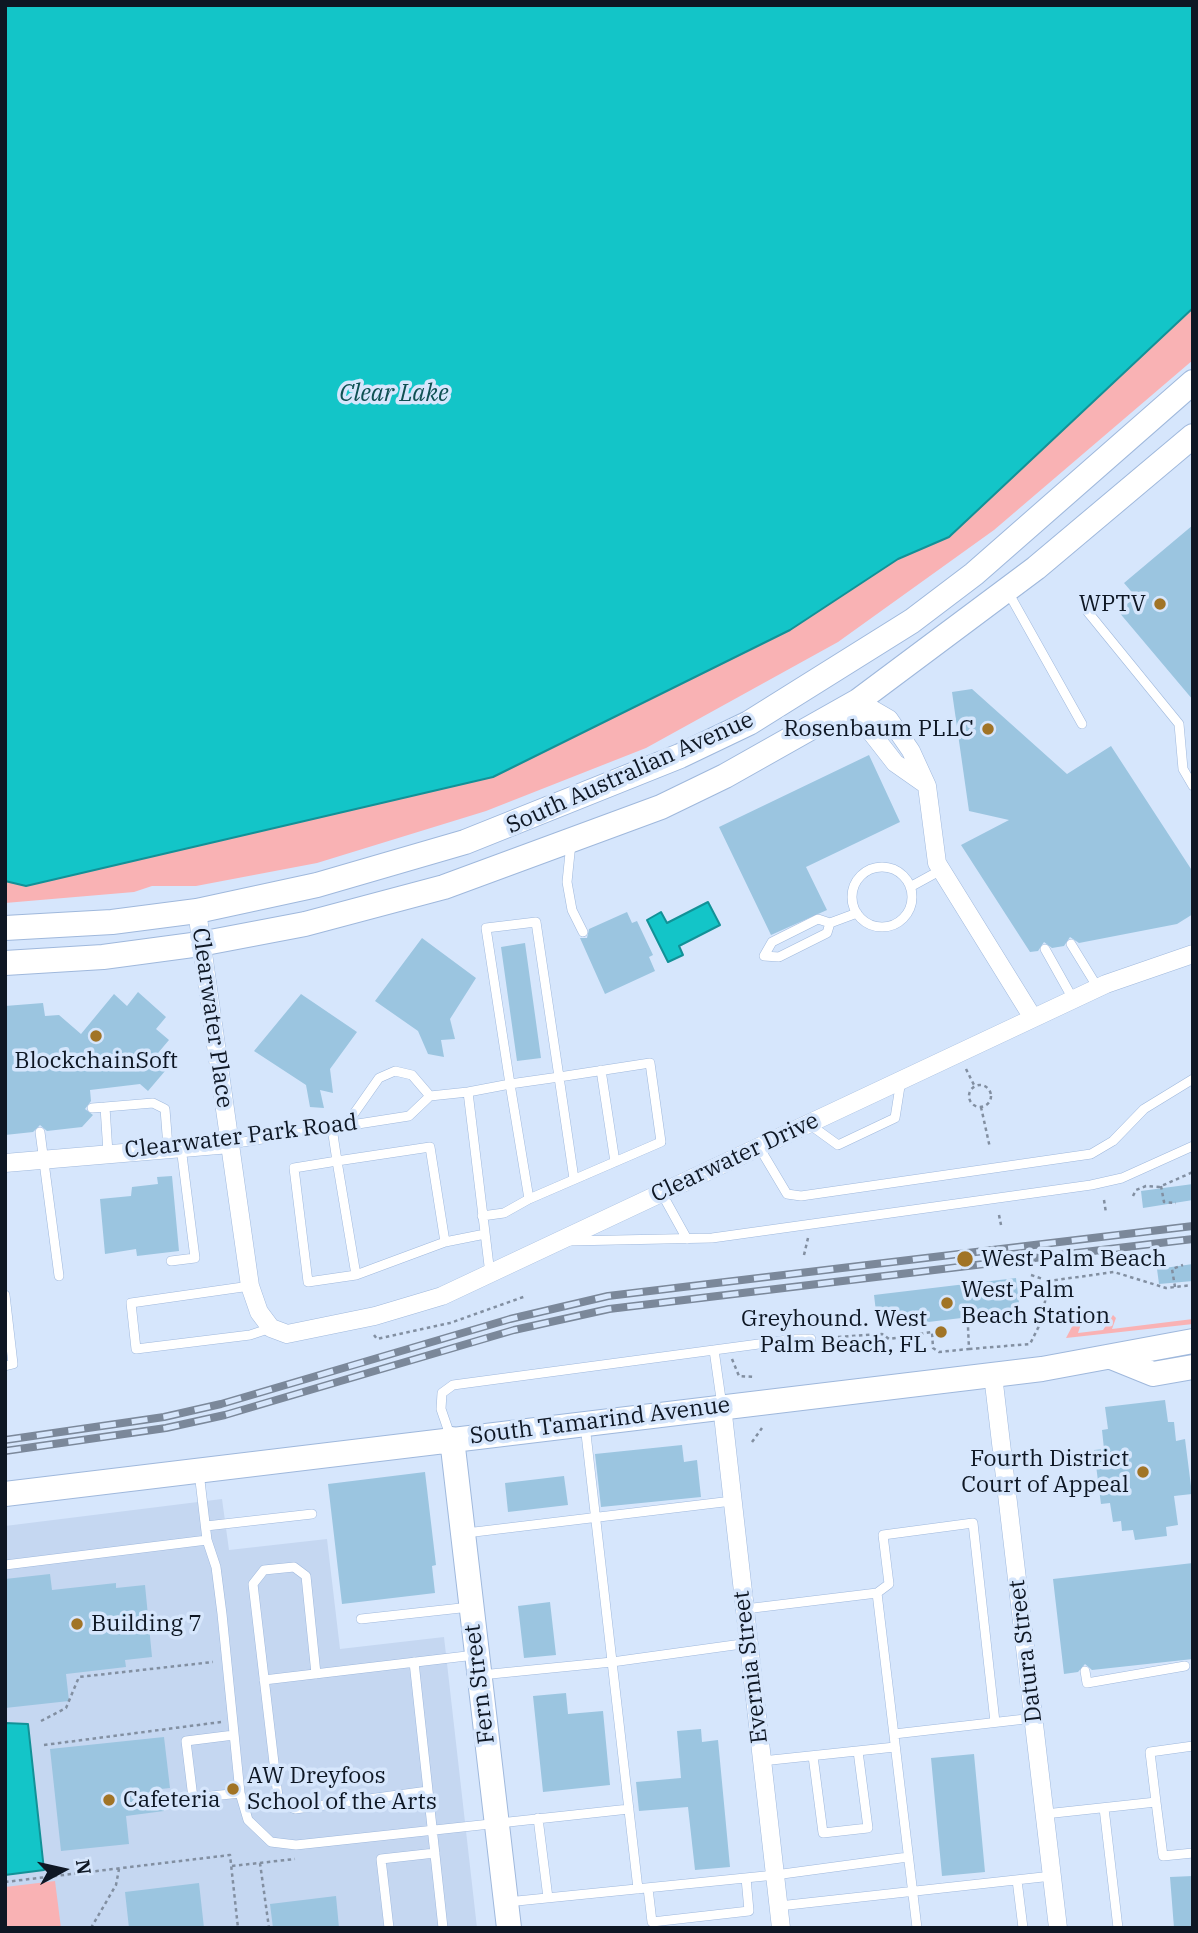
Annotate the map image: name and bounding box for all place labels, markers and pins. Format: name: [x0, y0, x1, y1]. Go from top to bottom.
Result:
place label: WPTV: [1079, 590, 1146, 618]
marker: WPTV: [1152, 596, 1168, 612]
place label: Rosenbaum PLLC: [783, 715, 974, 743]
marker: Rosenbaum PLLC: [980, 721, 996, 737]
marker: BlockchainSoft: [88, 1028, 104, 1044]
place label: BlockchainSoft: [14, 1047, 178, 1075]
place label: West Palm Beach: [981, 1245, 1167, 1273]
marker: West Palm Beach: [955, 1249, 975, 1269]
place label: West Palm Beach Station: [961, 1276, 1110, 1330]
marker: West Palm Beach Station: [939, 1295, 955, 1311]
place label: Greyhound. West Palm Beach, FL: [741, 1305, 927, 1359]
marker: Greyhound. West Palm Beach, FL: [933, 1324, 949, 1340]
place label: Fourth District Court of Appeal: [961, 1445, 1129, 1499]
marker: Fourth District Court of Appeal: [1135, 1464, 1151, 1480]
place label: Building 7: [91, 1610, 202, 1638]
marker: Building 7: [69, 1616, 85, 1632]
place label: AW Dreyfoos School of the Arts: [247, 1762, 437, 1816]
marker: AW Dreyfoos School of the Arts: [225, 1781, 241, 1797]
place label: Cafeteria: [123, 1786, 221, 1814]
marker: Cafeteria: [101, 1792, 117, 1808]

